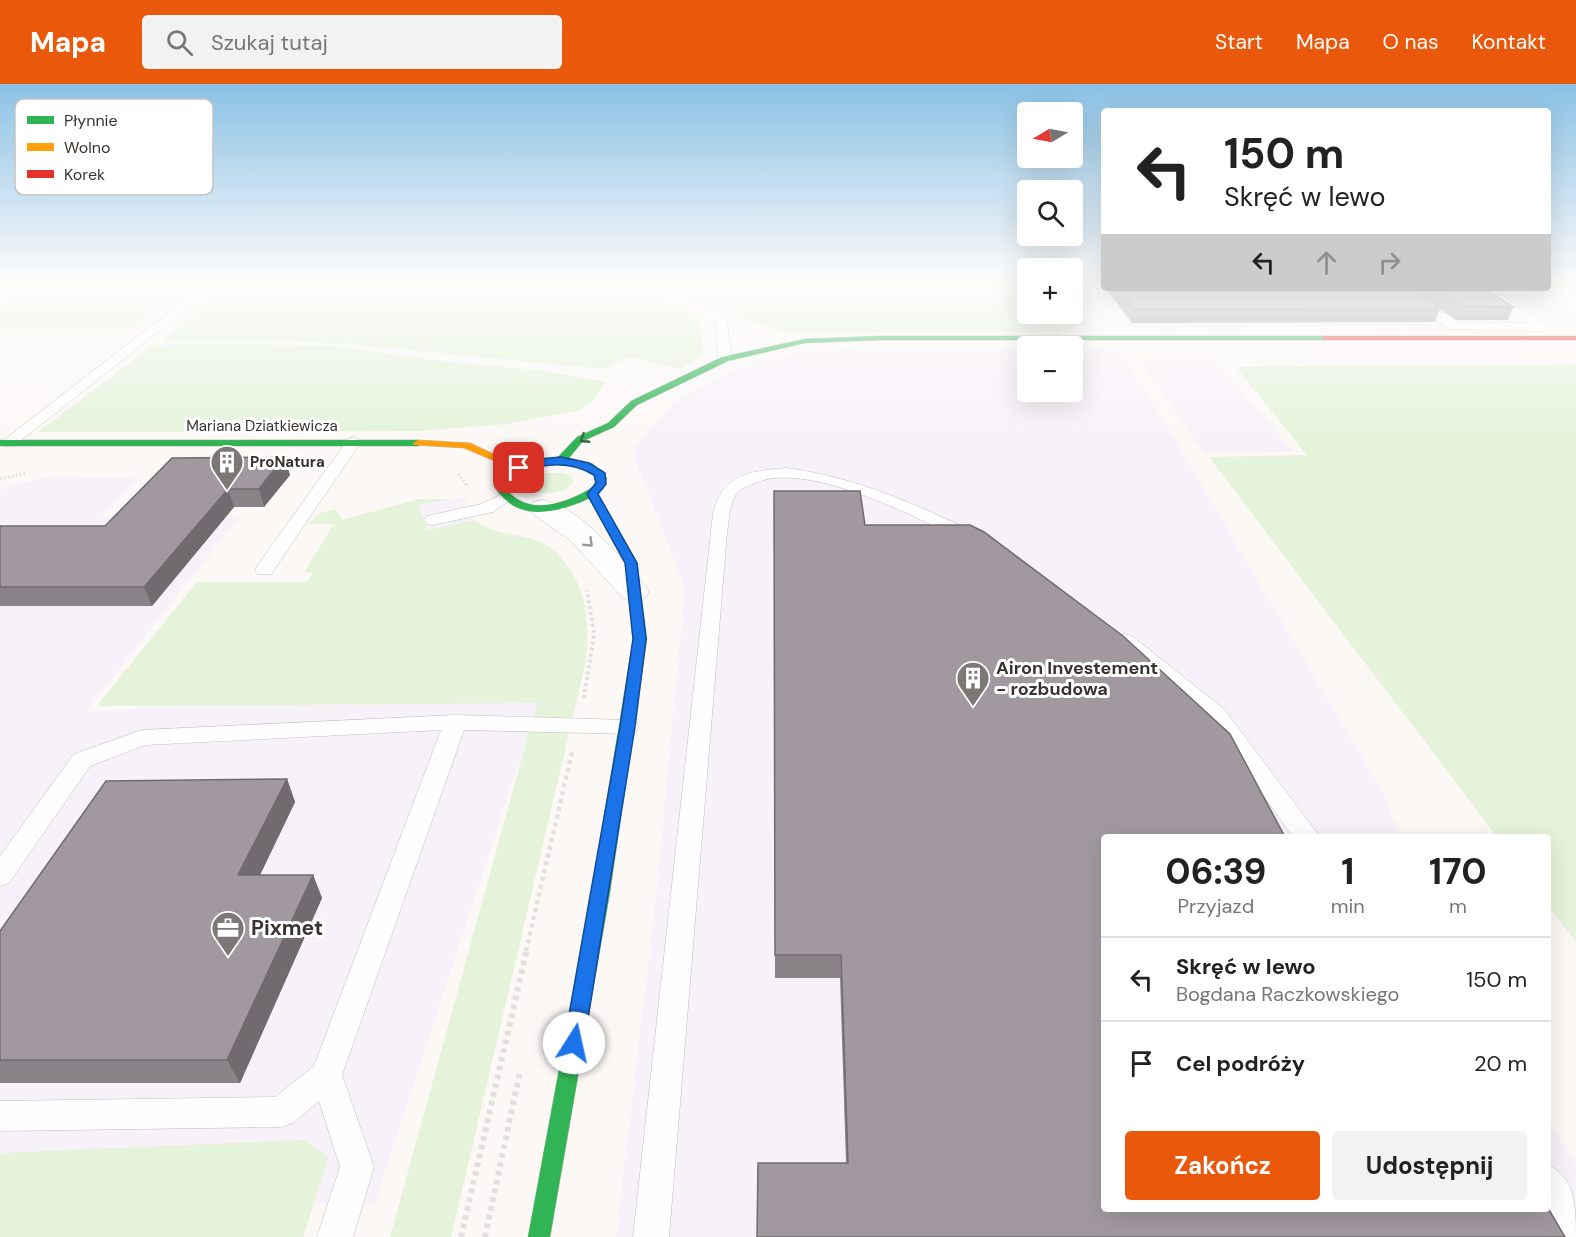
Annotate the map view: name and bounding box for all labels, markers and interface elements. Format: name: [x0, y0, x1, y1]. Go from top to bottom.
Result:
search box: [142, 15, 562, 69]
text: Mapa: [30, 24, 106, 61]
icon: search: [163, 26, 196, 59]
text: Szukaj tutaj: [211, 28, 328, 57]
text: Start: [1215, 28, 1263, 56]
text: Mapa: [1296, 28, 1350, 56]
text: O nas: [1383, 28, 1438, 56]
text: Kontakt: [1471, 28, 1546, 56]
legend: [15, 99, 213, 195]
north arrow: [1017, 102, 1083, 168]
map controls: [1017, 102, 1083, 402]
text: Płynnie: [64, 110, 118, 131]
text: 150 m: [1224, 126, 1344, 181]
icon: left: [1125, 132, 1203, 210]
text: Wolno: [64, 137, 110, 158]
text: Korek: [64, 164, 105, 185]
text: Skręć w lewo: [1224, 179, 1385, 214]
button: search: [1017, 180, 1083, 246]
icon: left: [1247, 246, 1280, 279]
icon: ahead: [1310, 246, 1343, 279]
icon: right: [1373, 246, 1406, 279]
button: +: [1017, 258, 1083, 324]
button: −: [1017, 336, 1083, 402]
street label: Mariana Dziatkiewicza: [186, 416, 338, 436]
one-way arrow: [579, 432, 590, 443]
pin: [493, 442, 544, 493]
building icon: ProNatura: [209, 444, 245, 491]
icon: arrive: [502, 451, 535, 484]
place label: ProNatura: [250, 452, 325, 472]
one-way arrow: [583, 536, 593, 547]
place label: Airon Investement - rozbudowa: [996, 656, 1158, 701]
building icon: Airon Investement - rozbudowa: [955, 660, 991, 707]
text: 06:39: [1165, 848, 1266, 895]
text: 1: [1341, 848, 1354, 895]
text: 170: [1429, 848, 1487, 895]
text: Przyjazd: [1177, 893, 1254, 919]
text: min: [1331, 893, 1365, 919]
text: m: [1449, 893, 1467, 919]
office icon: Pixmet: [210, 910, 246, 957]
place label: Pixmet: [251, 914, 323, 942]
text: Skręć w lewo: [1176, 952, 1316, 981]
icon: left: [1125, 963, 1158, 996]
text: 150 m: [1466, 965, 1527, 994]
text: Bogdana Raczkowskiego: [1176, 981, 1399, 1007]
position arrow: [542, 1011, 606, 1075]
icon: arrive: [1125, 1047, 1158, 1080]
text: Cel podróży: [1176, 1049, 1305, 1078]
text: 20 m: [1474, 1049, 1527, 1078]
button: Zakończ: [1125, 1131, 1320, 1200]
button: Udostępnij: [1332, 1131, 1527, 1200]

